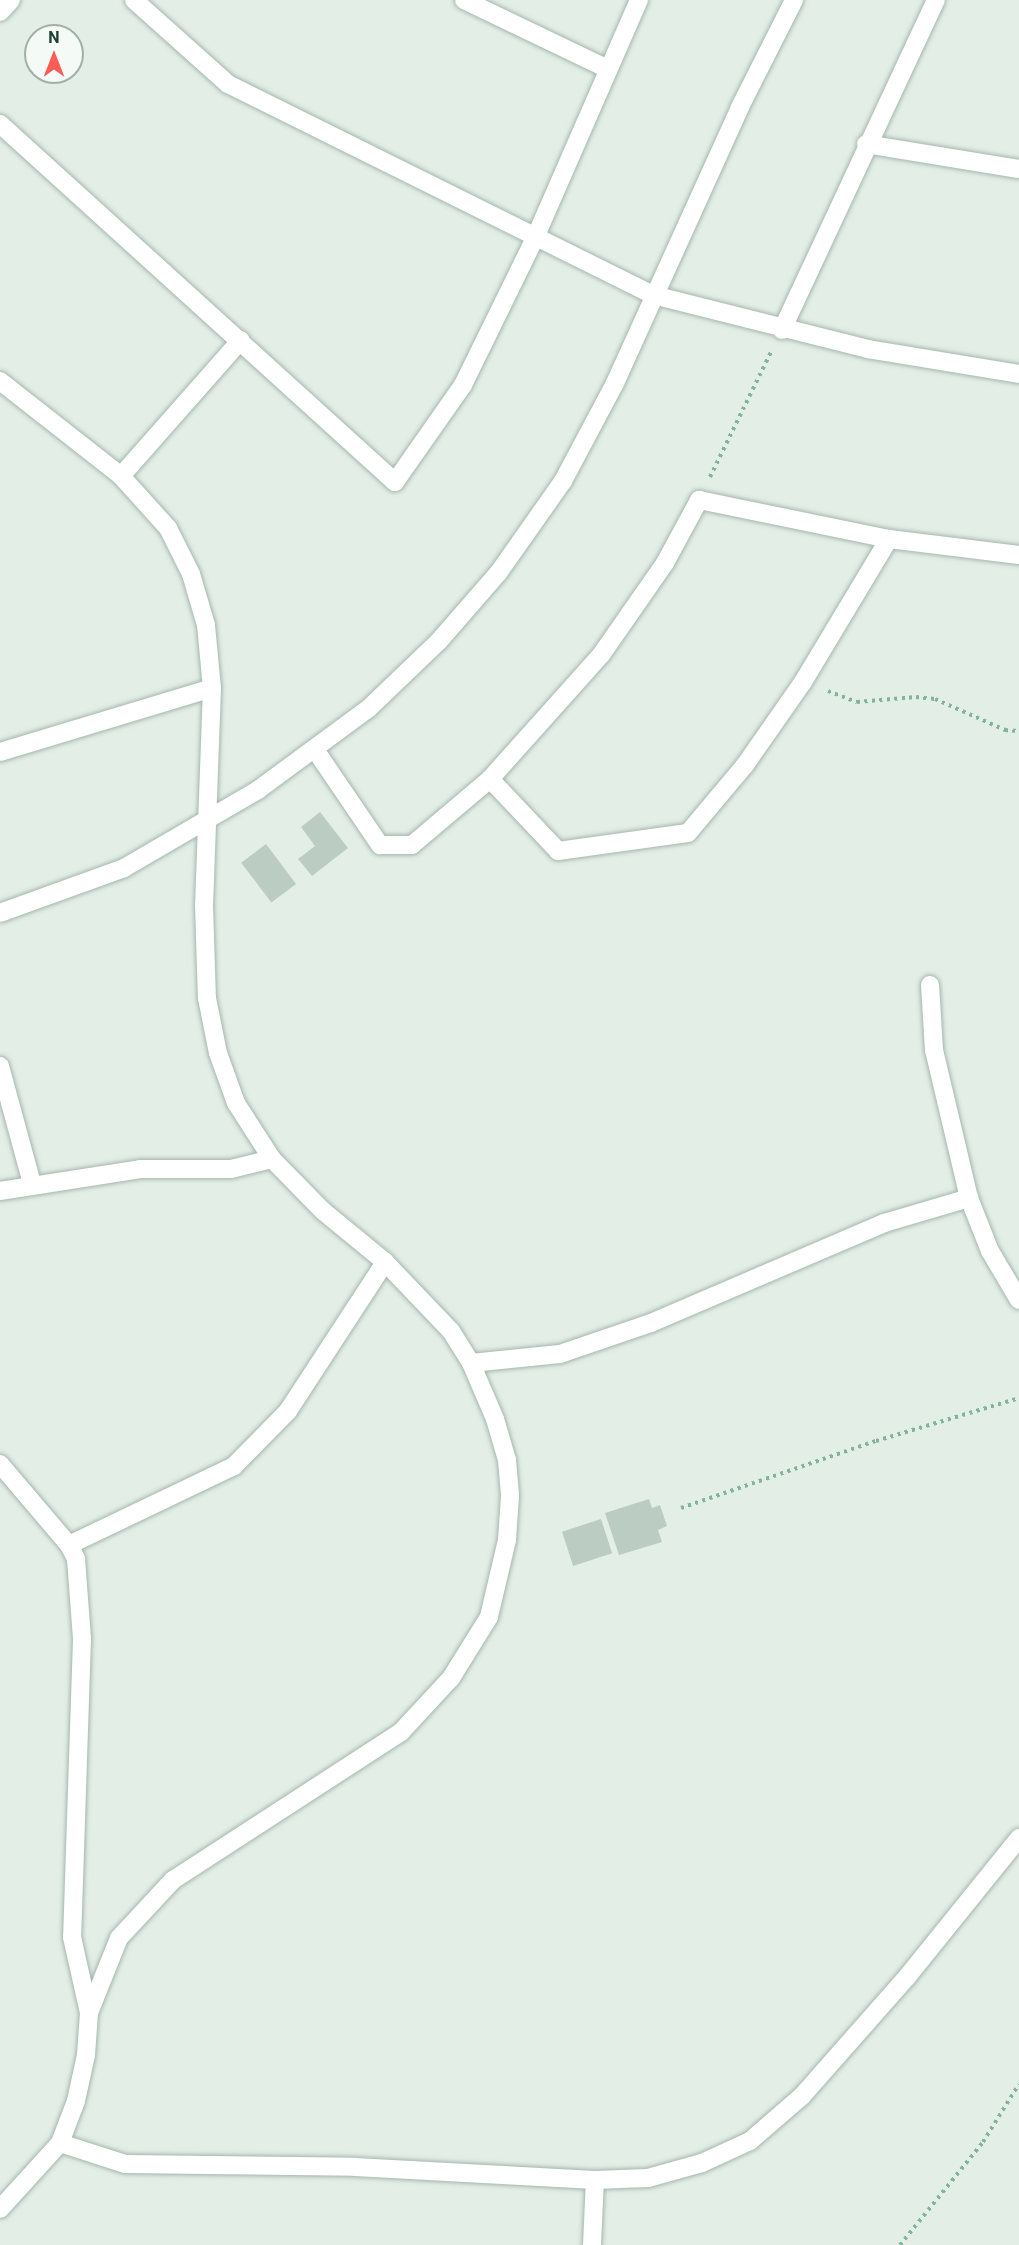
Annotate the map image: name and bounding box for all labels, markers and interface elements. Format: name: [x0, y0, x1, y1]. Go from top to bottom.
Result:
north arrow: [24, 24, 84, 84]
text: N: [48, 28, 60, 47]

